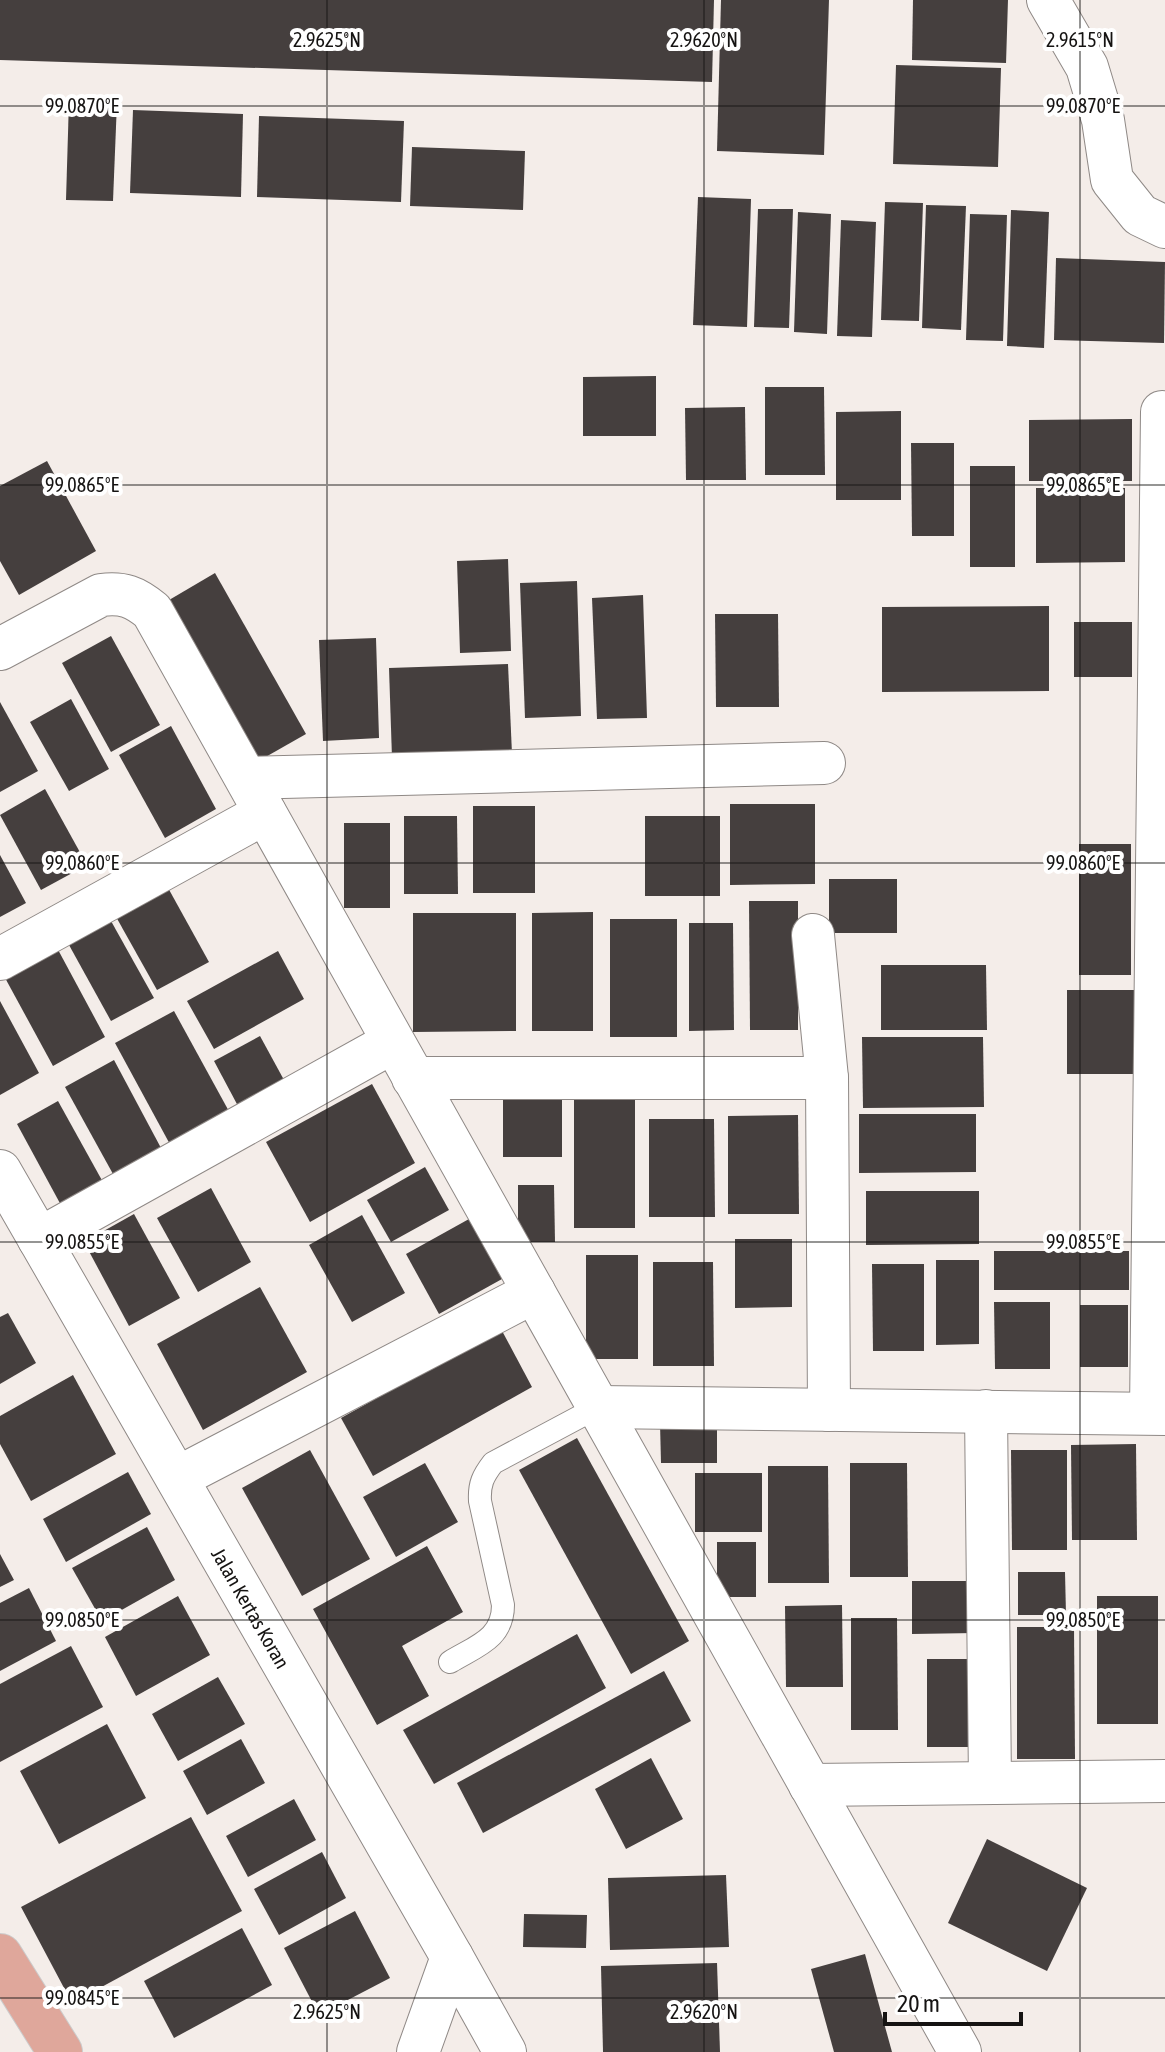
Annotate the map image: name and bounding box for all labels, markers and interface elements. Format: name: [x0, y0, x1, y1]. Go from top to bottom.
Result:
text: 2.9625°N: [293, 28, 361, 51]
text: 2.9620°N: [670, 28, 738, 51]
text: 2.9615°N: [1046, 28, 1114, 51]
text: 99.0870°E: [45, 94, 119, 117]
text: 99.0870°E: [1046, 94, 1120, 117]
text: 99.0865°E: [45, 473, 119, 496]
text: 99.0865°E: [1046, 473, 1120, 496]
text: 99.0860°E: [45, 851, 119, 874]
text: 99.0860°E: [1046, 851, 1120, 874]
text: 99.0855°E: [45, 1230, 119, 1253]
text: 99.0855°E: [1046, 1230, 1120, 1253]
street label: Jalan Kertas Koran: [208, 1544, 295, 1672]
text: 99.0850°E: [45, 1608, 119, 1631]
text: 99.0850°E: [1046, 1608, 1120, 1631]
scale bar: [885, 1976, 1021, 2026]
text: 99.0845°E: [45, 1986, 119, 2009]
text: 20 m: [897, 1990, 940, 2017]
text: 2.9625°N: [293, 2000, 361, 2023]
text: 2.9620°N: [670, 2000, 738, 2023]

